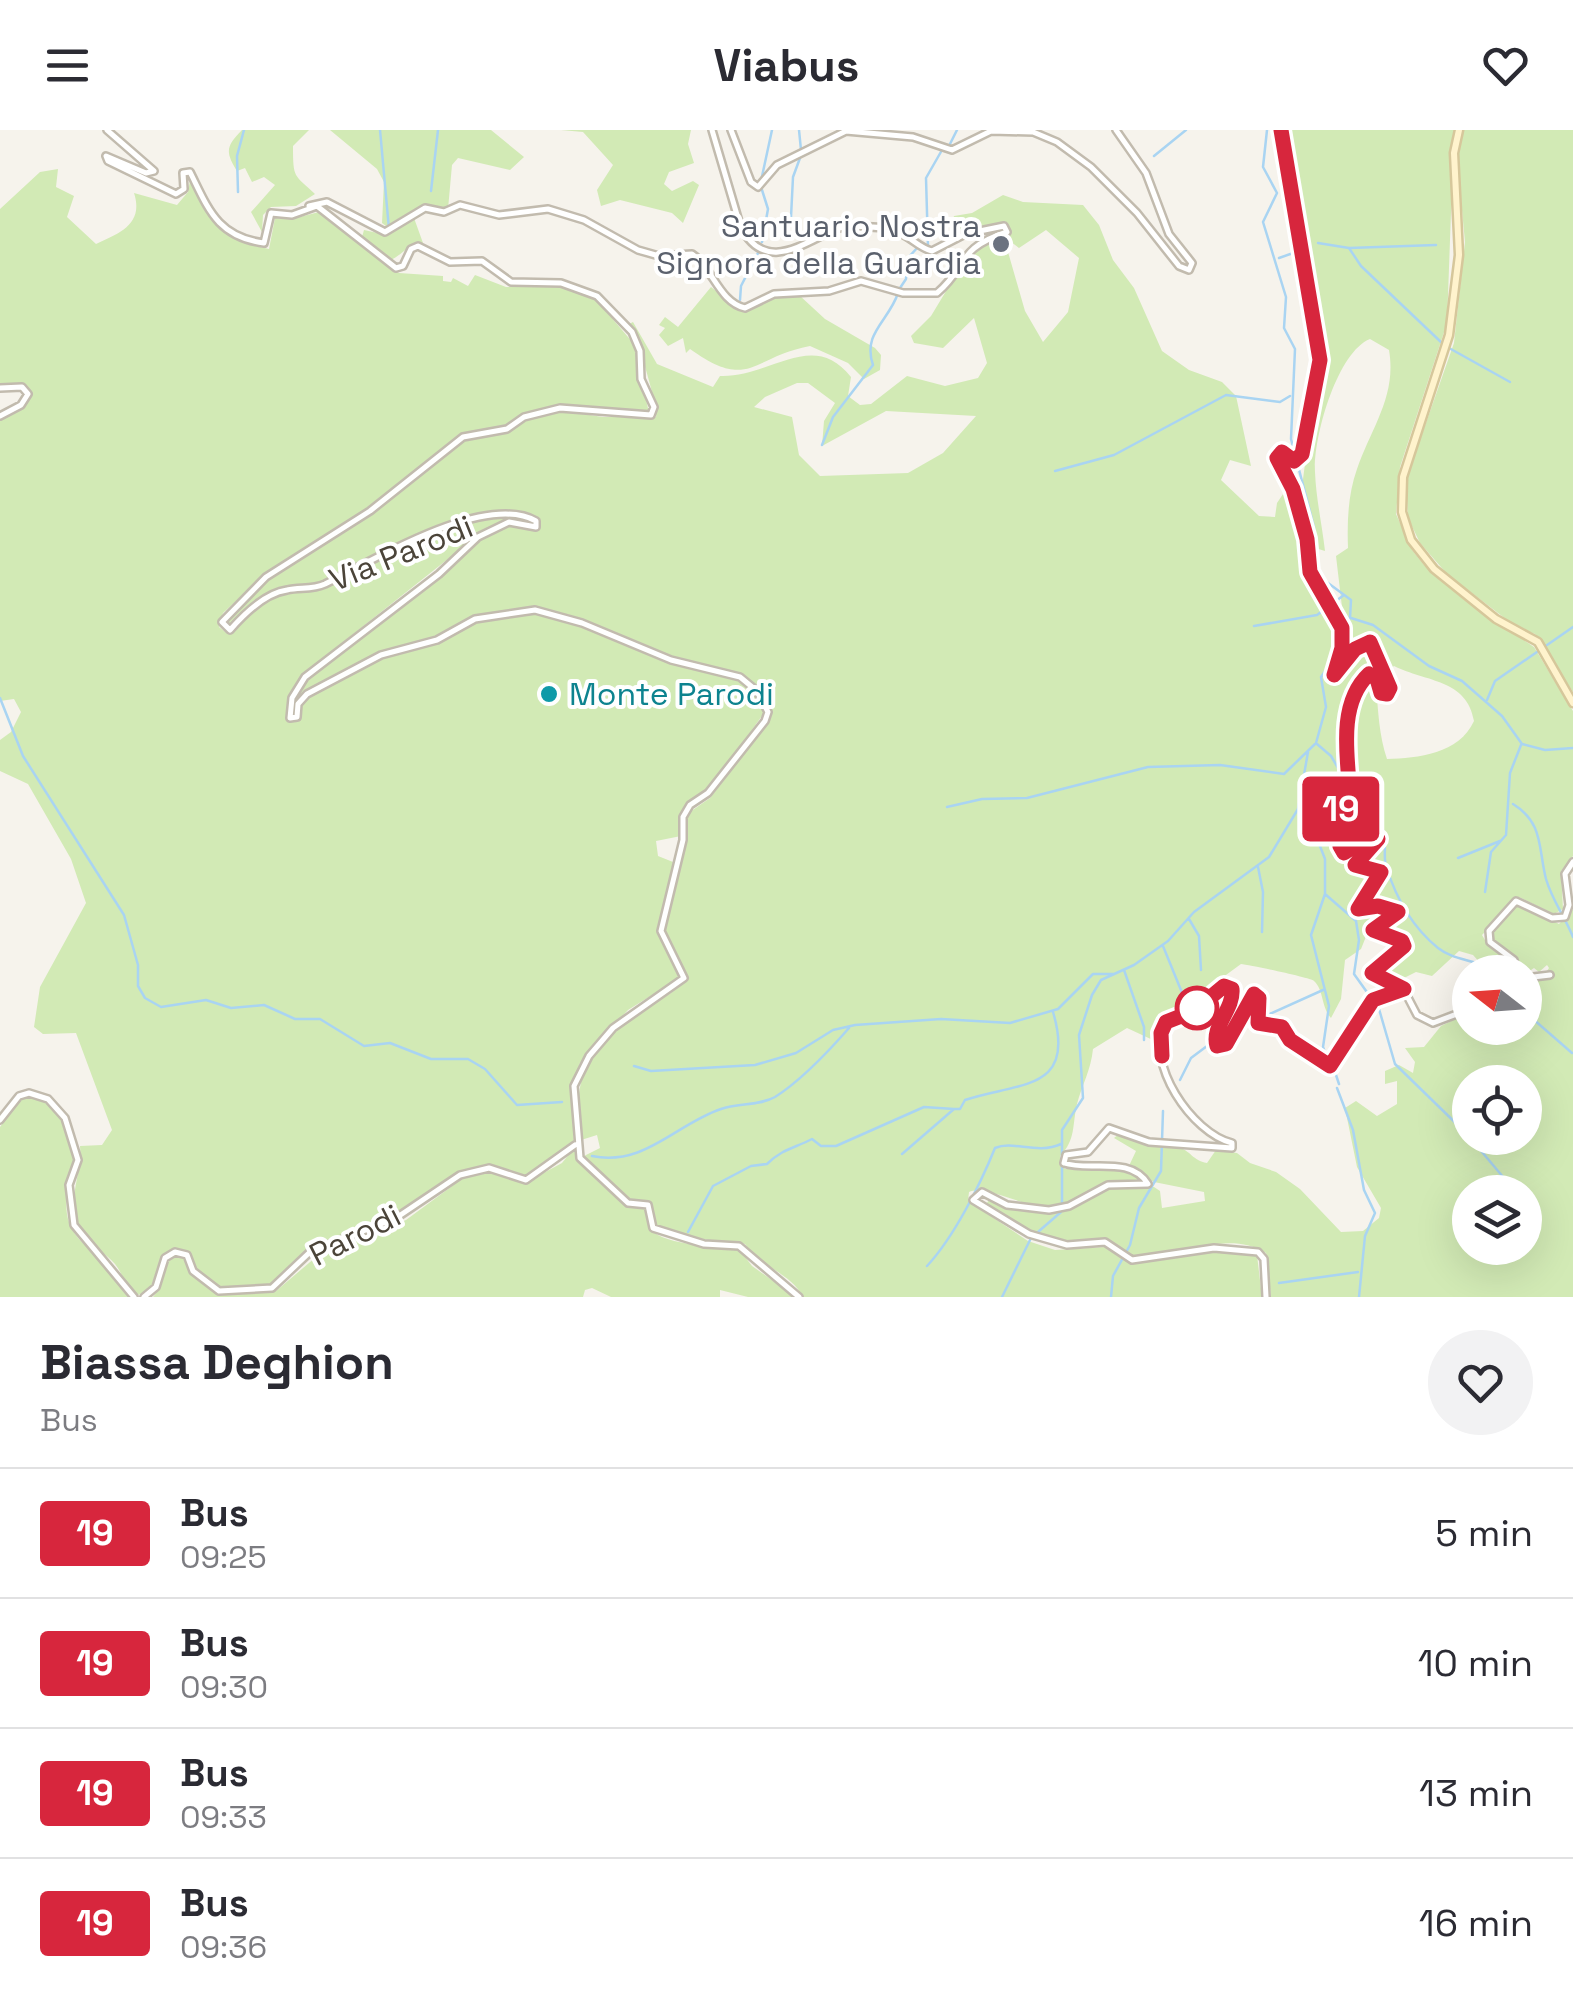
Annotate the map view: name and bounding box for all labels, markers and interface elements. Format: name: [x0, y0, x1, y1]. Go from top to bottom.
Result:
text: Viabus: [714, 37, 859, 94]
icon: menu: [40, 38, 95, 93]
icon: heart: [1478, 38, 1533, 93]
place label: Santuario Nostra Signora della Guardia: [656, 206, 981, 283]
marker: Santuario Nostra Signora della Guardia: [990, 233, 1012, 255]
street label: Via Parodi: [323, 506, 479, 600]
place label: Monte Parodi: [569, 674, 774, 714]
marker: Monte Parodi: [538, 683, 560, 705]
line badge: 19: [1296, 776, 1386, 842]
text: 19: [1322, 787, 1360, 831]
north arrow: [1452, 955, 1542, 1045]
map controls: [1452, 955, 1542, 1265]
unlabelled marker: [1176, 987, 1218, 1029]
button: locate: [1452, 1065, 1542, 1155]
button: layers: [1452, 1175, 1542, 1265]
street label: Parodi: [303, 1195, 407, 1275]
button: heart: [1428, 1330, 1533, 1435]
text: Biassa Deghion: [40, 1332, 394, 1393]
text: Bus: [40, 1400, 98, 1440]
text: Bus: [180, 1489, 249, 1537]
text: 5 min: [1435, 1509, 1533, 1557]
text: 19: [76, 1511, 114, 1555]
text: 09:25: [180, 1537, 267, 1577]
text: Bus: [180, 1619, 249, 1667]
text: 10 min: [1418, 1639, 1533, 1687]
text: 19: [76, 1641, 114, 1685]
text: 09:30: [180, 1667, 268, 1707]
text: Bus: [180, 1749, 249, 1797]
text: 13 min: [1419, 1769, 1533, 1817]
text: 19: [76, 1771, 114, 1815]
text: 09:33: [180, 1797, 267, 1837]
text: Bus: [180, 1879, 249, 1927]
text: 16 min: [1419, 1899, 1533, 1947]
text: 19: [76, 1901, 114, 1945]
text: 09:36: [180, 1927, 267, 1967]

